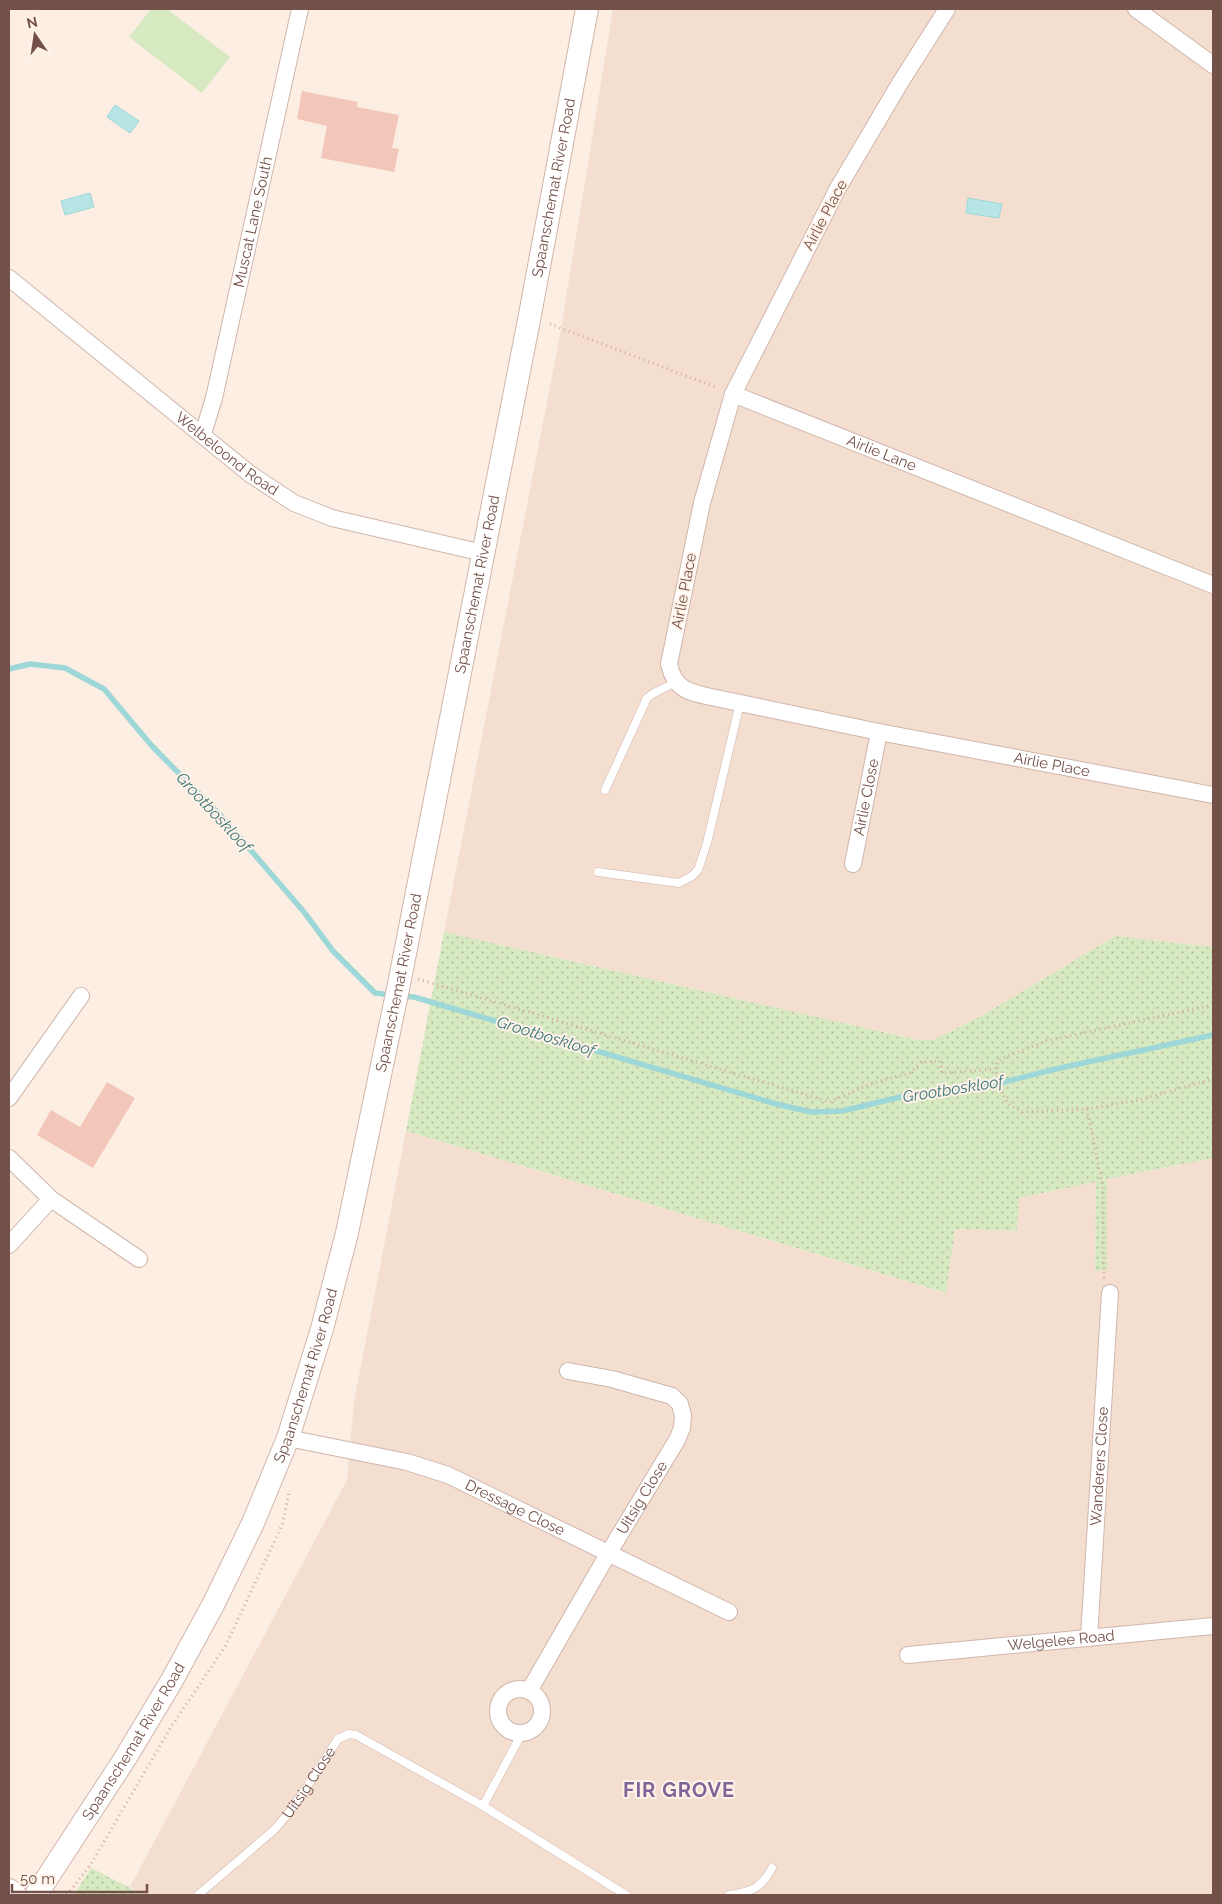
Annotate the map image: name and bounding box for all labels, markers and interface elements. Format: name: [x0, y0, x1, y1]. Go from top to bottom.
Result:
north arrow: [10, 10, 60, 60]
text: N: [25, 13, 39, 31]
street label: Spaanschemat River Road: [528, 97, 579, 279]
street label: Muscat Lane South: [230, 155, 276, 289]
street label: Airlie Place: [799, 177, 851, 253]
street label: Welbeloond Road: [172, 408, 282, 499]
street label: Airlie Lane: [844, 431, 919, 475]
street label: Spaanschemat River Road: [451, 494, 504, 675]
street label: Airlie Place: [668, 551, 700, 631]
street label: Airlie Place: [1012, 749, 1092, 781]
street label: Airlie Close: [850, 757, 883, 837]
water label: Grootboskloof: [172, 768, 257, 857]
street label: Spaanschemat River Road: [372, 892, 426, 1074]
water label: Grootboskloof: [495, 1012, 599, 1060]
water label: Grootboskloof: [901, 1071, 1007, 1106]
street label: Spaanschemat River Road: [270, 1286, 341, 1465]
street label: Wanderers Close: [1087, 1406, 1112, 1527]
street label: Uitsig Close: [613, 1458, 671, 1538]
street label: Dressage Close: [462, 1476, 568, 1540]
street label: Welgelee Road: [1007, 1626, 1116, 1654]
street label: Spaanschemat River Road: [78, 1660, 189, 1824]
street label: Uitsig Close: [278, 1743, 340, 1822]
district label: FIR GROVE: [623, 1778, 735, 1802]
scale bar: [12, 1862, 148, 1894]
text: 50 m: [20, 1870, 55, 1888]

